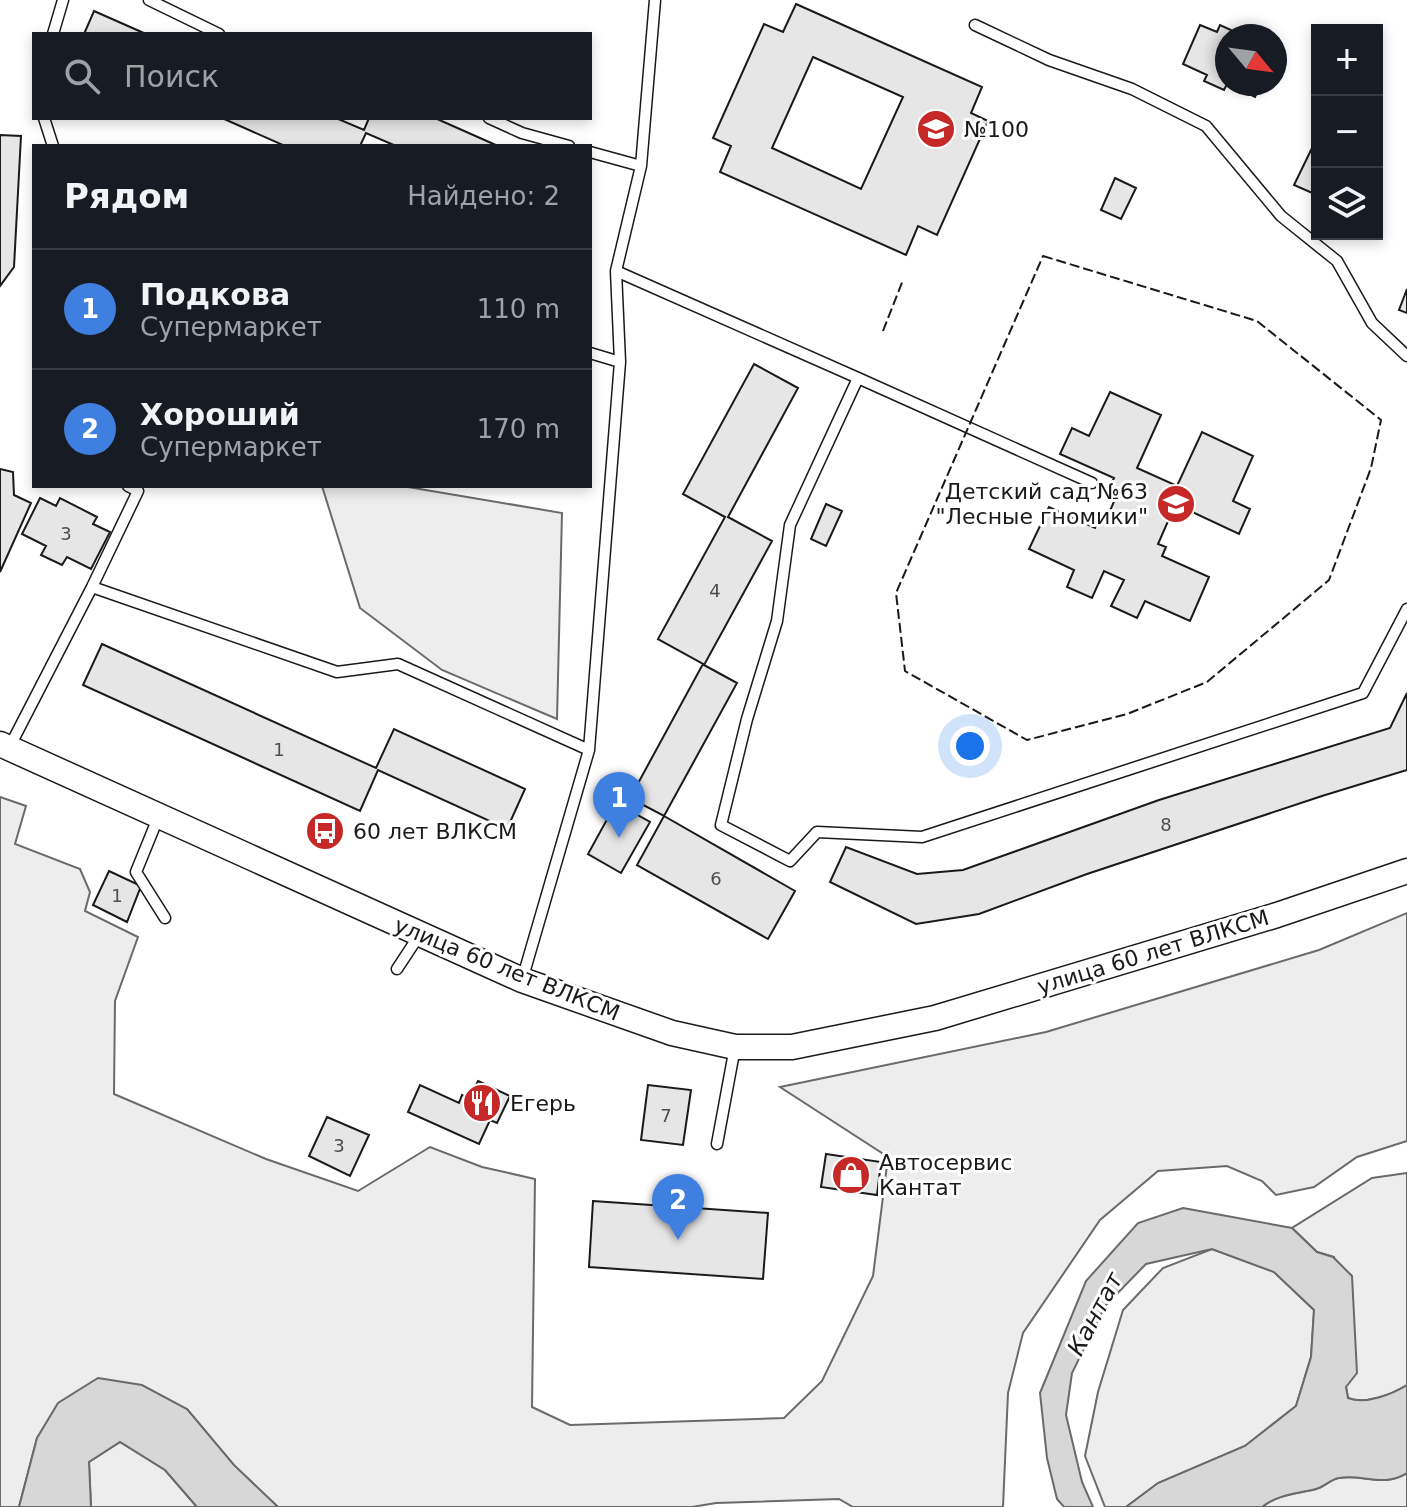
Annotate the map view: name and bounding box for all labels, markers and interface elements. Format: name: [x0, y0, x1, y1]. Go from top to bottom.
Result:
north arrow: [1215, 24, 1287, 96]
map controls: [1311, 24, 1383, 240]
button: +: [1311, 24, 1383, 96]
search box: [32, 32, 592, 120]
icon: search: [60, 54, 104, 98]
text: Поиск: [124, 59, 219, 94]
button: −: [1311, 96, 1383, 168]
school or university icon: №100: [915, 108, 957, 150]
place label: №100: [964, 117, 1029, 142]
button: layers: [1311, 168, 1383, 240]
text: Рядом: [64, 176, 189, 216]
text: Найдено: 2: [407, 181, 560, 211]
text: Подкова: [140, 277, 290, 312]
text: 1: [81, 294, 99, 324]
text: 110 m: [477, 294, 560, 324]
text: Супермаркет: [140, 312, 322, 342]
text: Хороший: [140, 397, 300, 432]
text: 2: [81, 414, 99, 444]
text: 170 m: [477, 414, 560, 444]
text: Супермаркет: [140, 432, 322, 462]
place label: Детский сад №63 "Лесные гномики": [935, 479, 1148, 529]
school or university icon: Детский сад №63 "Лесные гномики": [1155, 483, 1197, 525]
house number: 3: [60, 523, 72, 544]
house number: 4: [709, 580, 721, 601]
your location: [950, 726, 990, 766]
house number: 1: [273, 739, 285, 760]
pin: 1: [593, 772, 645, 838]
bus stop icon: 60 лет ВЛКСМ: [304, 810, 346, 852]
house number: 8: [1160, 814, 1172, 835]
place label: 60 лет ВЛКСМ: [353, 819, 517, 844]
house number: 6: [710, 868, 722, 889]
house number: 1: [111, 885, 123, 906]
street label: улица 60 лет ВЛКСМ: [1034, 905, 1272, 999]
street label: улица 60 лет ВЛКСМ: [391, 912, 623, 1026]
restaurant icon: Егерь: [461, 1082, 503, 1124]
place label: Егерь: [510, 1091, 576, 1116]
house number: 7: [660, 1105, 672, 1126]
house number: 3: [333, 1135, 345, 1156]
place label: Автосервис Кантат: [879, 1150, 1012, 1200]
shop icon: Автосервис Кантат: [830, 1154, 872, 1196]
pin: 2: [652, 1174, 704, 1240]
water label: Кантат: [1061, 1267, 1129, 1360]

